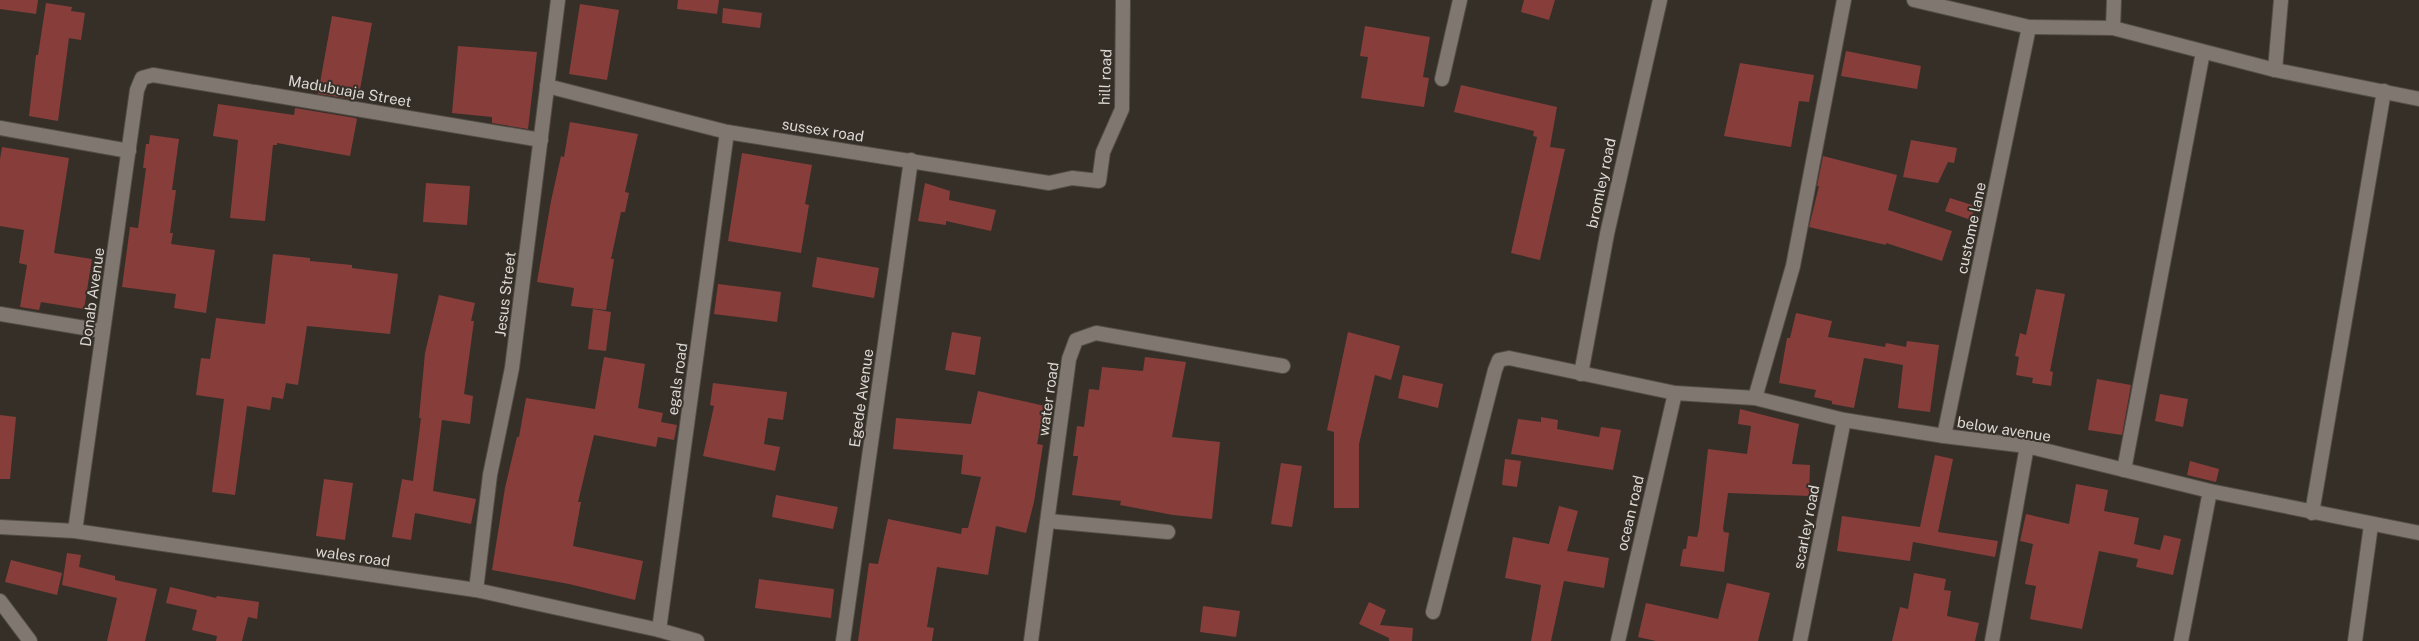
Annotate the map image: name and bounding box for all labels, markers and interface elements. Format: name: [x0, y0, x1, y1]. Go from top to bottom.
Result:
street label: hill road: [1096, 49, 1114, 105]
street label: Madubuaja Street: [287, 72, 413, 110]
street label: sussex road: [781, 115, 865, 145]
street label: bromley road: [1583, 136, 1619, 230]
street label: custome lane: [1953, 181, 1989, 275]
street label: Donab Avenue: [77, 246, 107, 348]
street label: Jesus Street: [491, 250, 519, 338]
street label: egals road: [664, 342, 690, 416]
street label: Egede Avenue: [846, 348, 876, 448]
street label: water road: [1034, 361, 1062, 437]
street label: below avenue: [1956, 413, 2052, 445]
street label: ocean road: [1613, 474, 1647, 552]
street label: scarley road: [1790, 483, 1822, 571]
street label: wales road: [315, 542, 391, 570]

